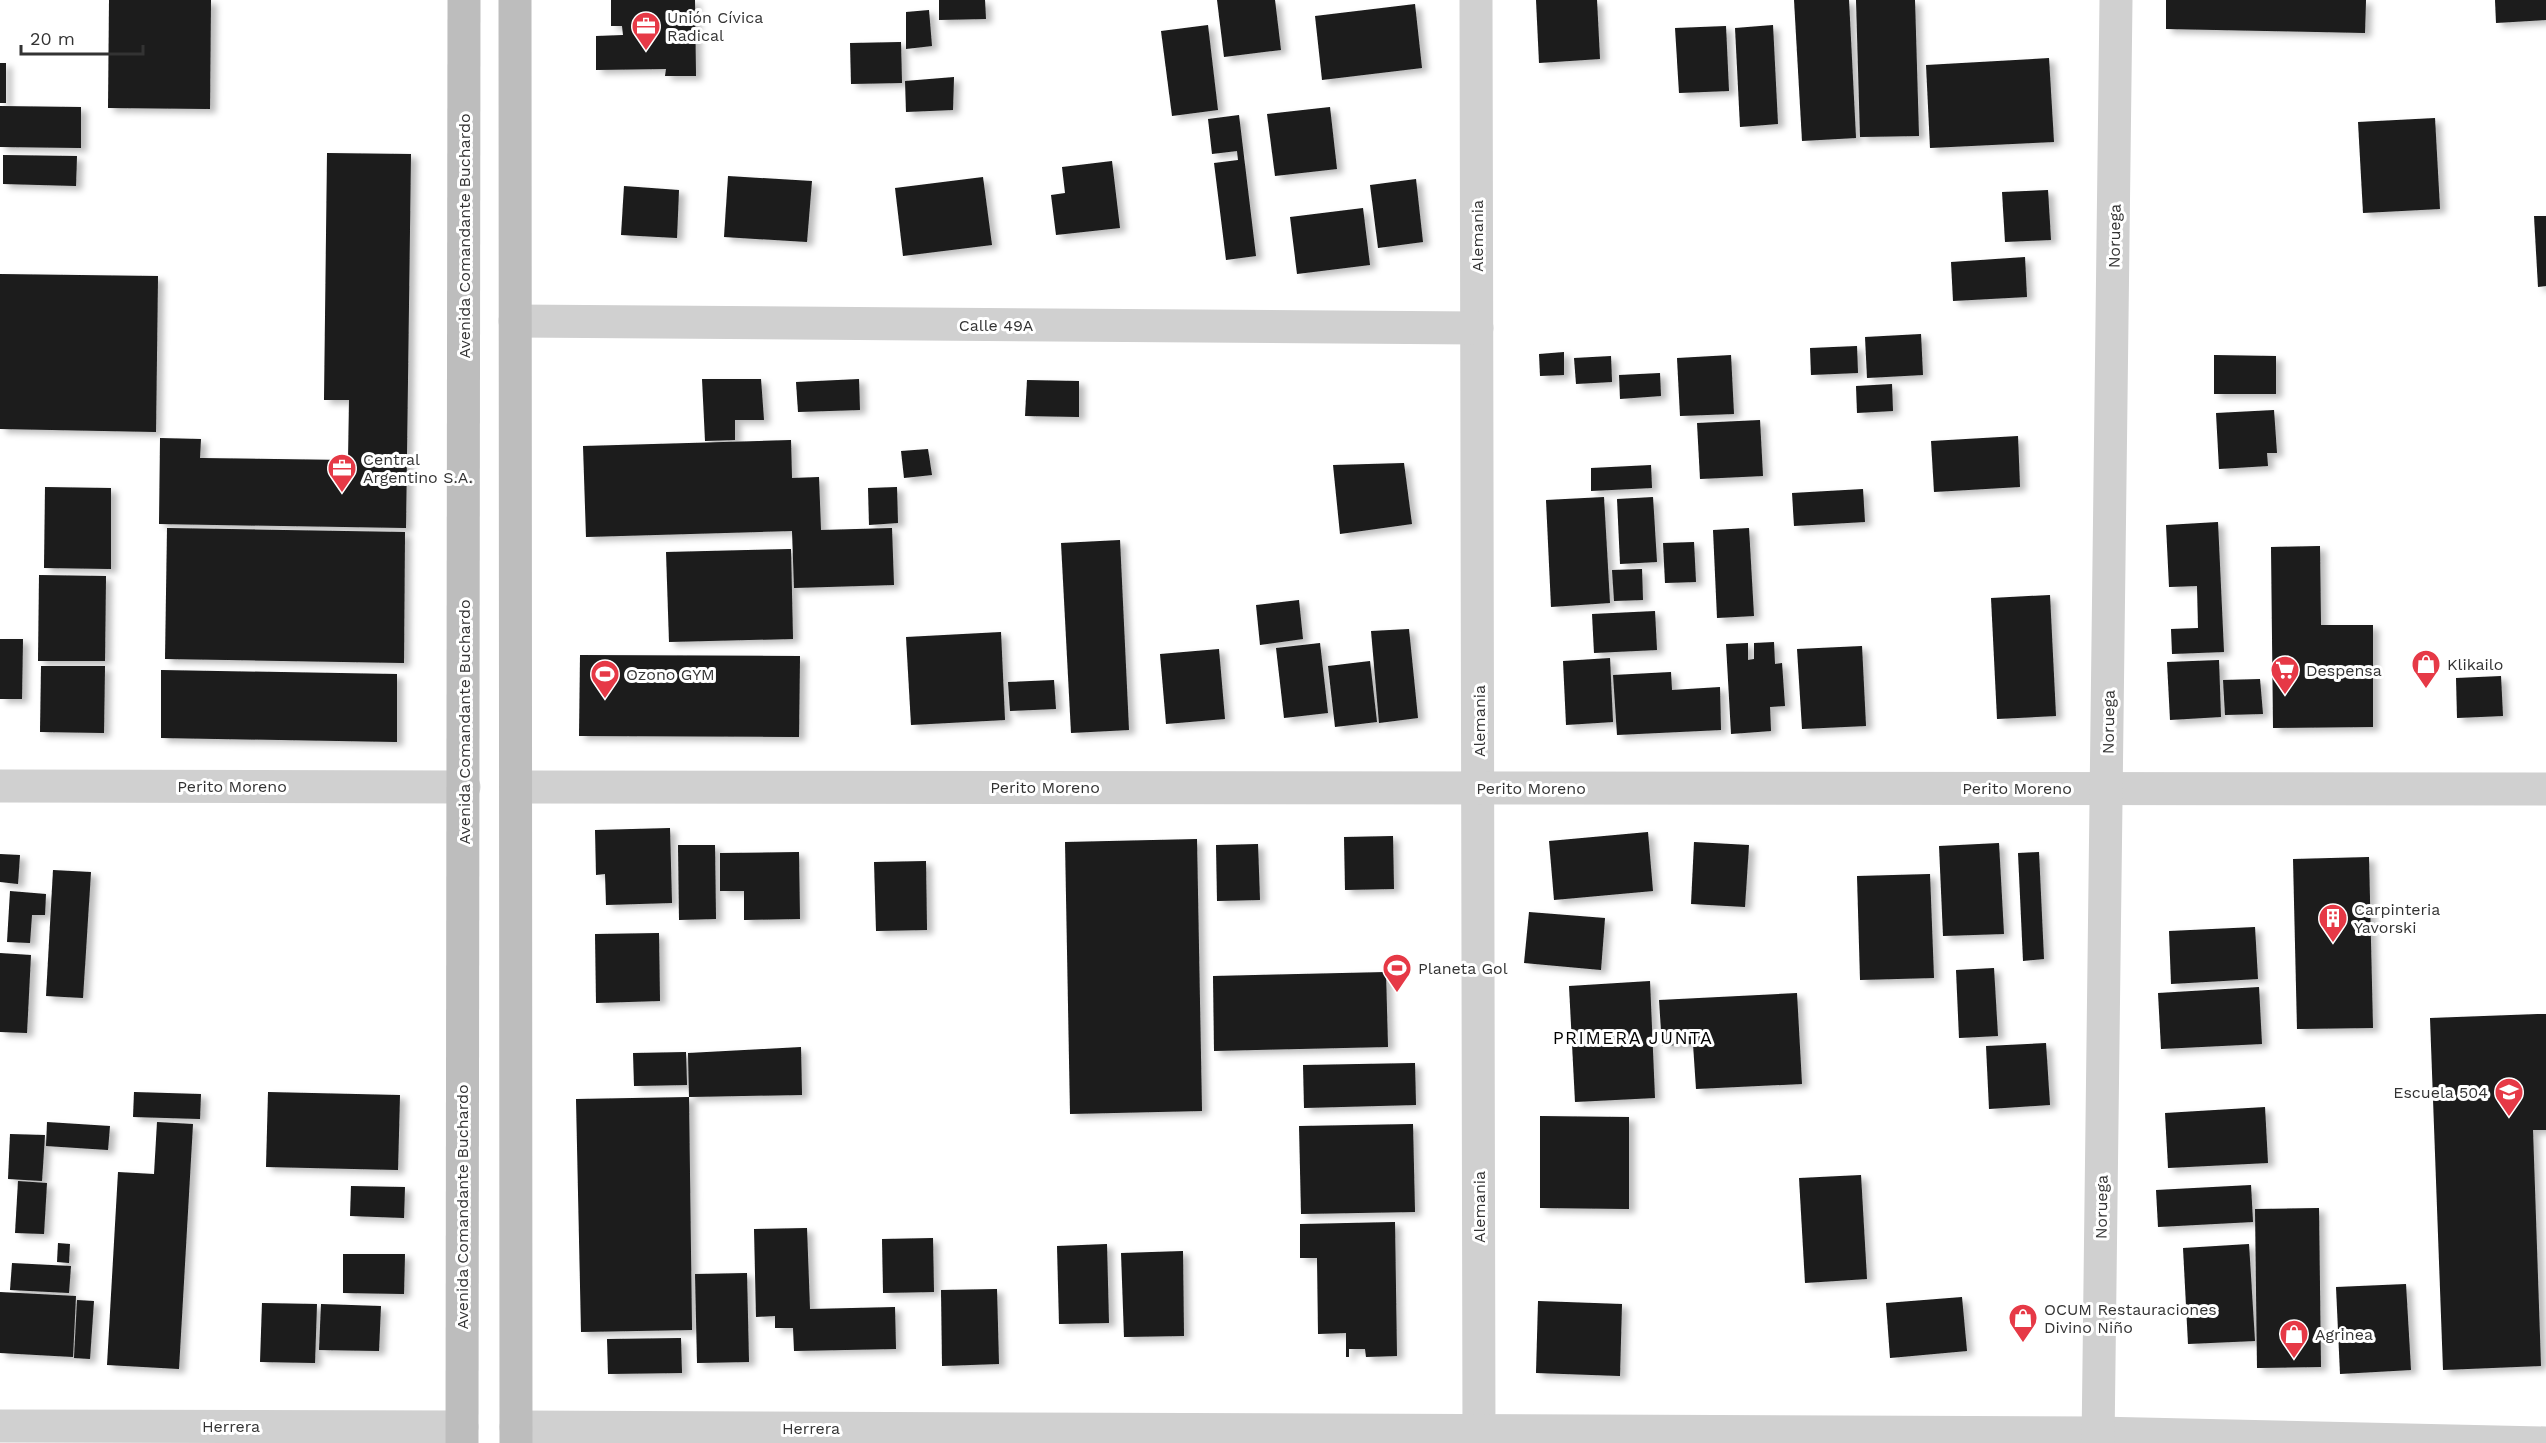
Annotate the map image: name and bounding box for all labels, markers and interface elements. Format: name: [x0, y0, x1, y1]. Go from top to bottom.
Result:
place label: Unión Cívica Radical: [667, 8, 763, 45]
office icon: Unión Cívica Radical: [630, 10, 662, 52]
scale bar: [21, 18, 142, 56]
text: 20 m: [30, 28, 75, 49]
street label: Avenida Comandante Buchardo: [455, 113, 474, 359]
street label: Alemania: [1468, 200, 1487, 272]
street label: Noruega: [2104, 204, 2125, 268]
street label: Calle 49A: [959, 316, 1034, 335]
place label: Central Argentino S.A.: [363, 450, 473, 487]
office icon: Central Argentino S.A.: [326, 452, 358, 494]
street label: Avenida Comandante Buchardo: [455, 599, 474, 845]
shop icon: Klikailo: [2410, 648, 2442, 690]
supermarket icon: Despensa: [2269, 654, 2301, 696]
place label: Klikailo: [2447, 655, 2503, 674]
sports icon: Ozono GYM: [589, 658, 621, 700]
place label: Despensa: [2306, 661, 2382, 680]
place label: Ozono GYM: [626, 665, 715, 684]
street label: Alemania: [1470, 685, 1489, 757]
street label: Noruega: [2098, 690, 2119, 754]
street label: Perito Moreno: [177, 777, 287, 796]
street label: Perito Moreno: [990, 778, 1100, 797]
street label: Perito Moreno: [1476, 779, 1586, 798]
street label: Perito Moreno: [1962, 779, 2072, 798]
place label: Carpinteria Yavorski: [2354, 900, 2440, 937]
building icon: Carpinteria Yavorski: [2317, 902, 2349, 944]
sports icon: Planeta Gol: [1381, 952, 1413, 994]
place label: Planeta Gol: [1418, 959, 1508, 978]
district label: PRIMERA JUNTA: [1553, 1027, 1713, 1048]
school or university icon: Escuela 504: [2493, 1076, 2525, 1118]
place label: Escuela 504: [2393, 1083, 2488, 1102]
street label: Avenida Comandante Buchardo: [453, 1084, 472, 1330]
street label: Alemania: [1470, 1171, 1489, 1243]
street label: Noruega: [2091, 1175, 2112, 1239]
place label: OCUM Restauraciones Divino Niño: [2044, 1300, 2217, 1337]
shop icon: OCUM Restauraciones Divino Niño: [2007, 1302, 2039, 1344]
shop icon: Agrinea: [2278, 1318, 2310, 1360]
place label: Agrinea: [2315, 1325, 2373, 1344]
street label: Herrera: [202, 1417, 260, 1436]
street label: Herrera: [782, 1419, 840, 1438]

